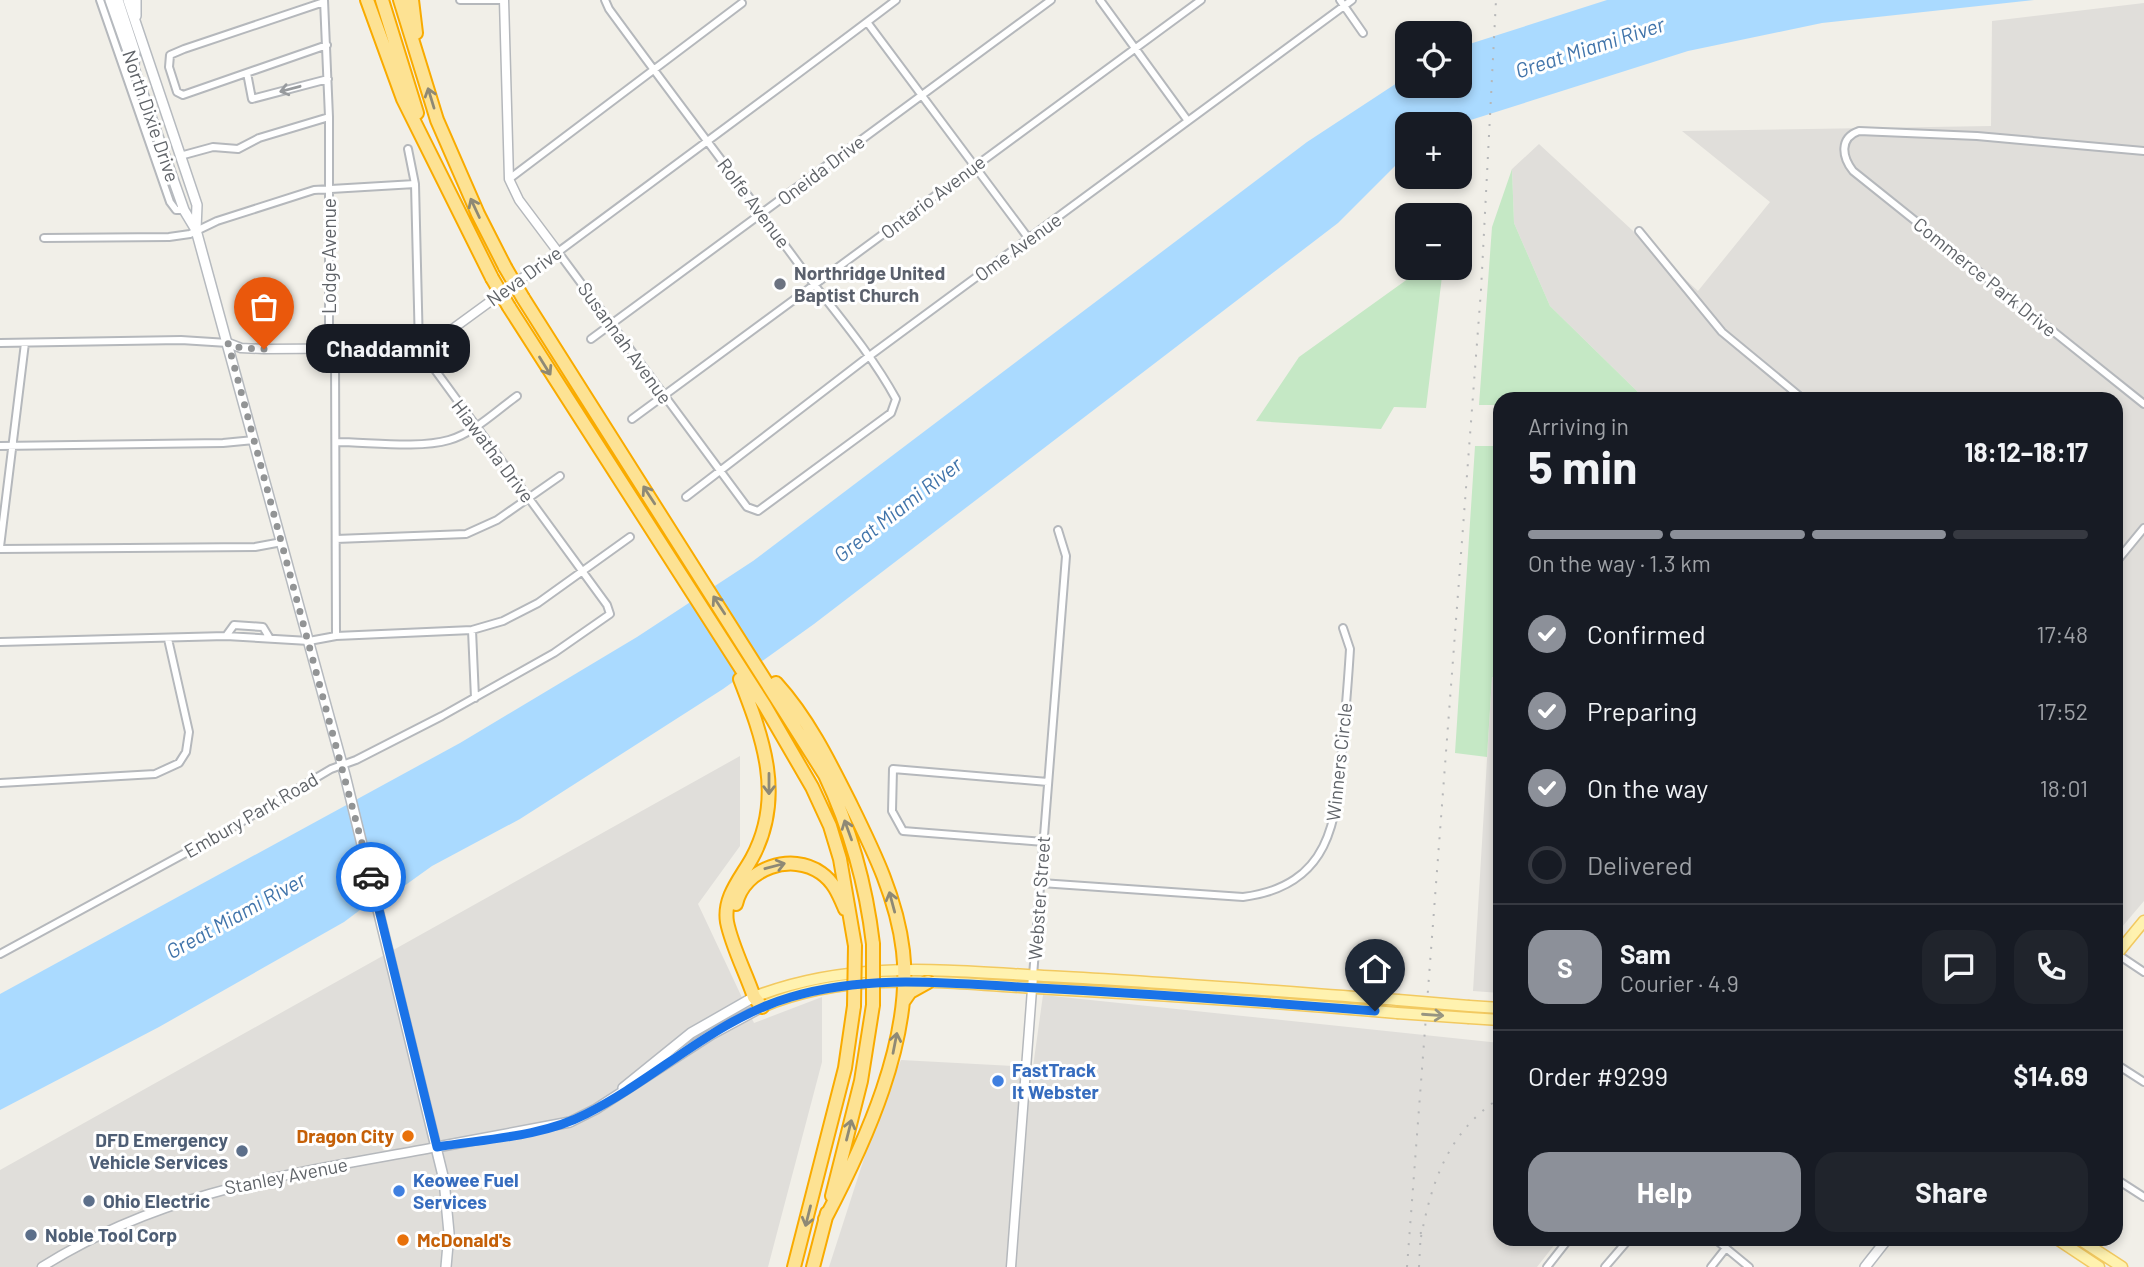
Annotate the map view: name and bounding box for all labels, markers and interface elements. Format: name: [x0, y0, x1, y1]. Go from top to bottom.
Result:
water label: Great Miami River: [1512, 10, 1668, 82]
map controls: [1395, 21, 1472, 280]
button: locate: [1395, 21, 1472, 98]
street label: North Dixie Drive: [118, 47, 185, 185]
one-way arrow: [279, 83, 302, 96]
one-way arrow: [423, 88, 436, 110]
button: +: [1395, 112, 1472, 189]
street label: Oneida Drive: [773, 129, 869, 210]
street label: Ontario Avenue: [876, 150, 990, 243]
street label: Rolfe Avenue: [713, 153, 796, 252]
street label: Lodge Avenue: [317, 198, 340, 314]
one-way arrow: [468, 198, 481, 219]
button: −: [1395, 203, 1472, 280]
street label: Ome Avenue: [970, 207, 1066, 286]
street label: Commerce Park Drive: [1909, 212, 2061, 341]
street label: Neva Drive: [482, 241, 566, 311]
place label: Northridge United Baptist Church: [794, 261, 945, 306]
marker: Northridge United Baptist Church: [772, 276, 788, 292]
pin: [234, 277, 294, 349]
street label: Susannah Avenue: [574, 277, 677, 408]
icon: bag: [245, 288, 283, 326]
callout: Chaddamnit: [306, 324, 471, 374]
text: Chaddamnit: [326, 334, 450, 362]
one-way arrow: [539, 355, 553, 375]
street label: Hiawatha Drive: [447, 395, 540, 507]
text: Arriving in: [1528, 412, 1629, 440]
text: 18:12–18:17: [1964, 436, 2088, 467]
text: 5 min: [1528, 438, 1637, 493]
water label: Great Miami River: [828, 451, 967, 567]
one-way arrow: [641, 486, 655, 506]
text: On the way · 1.3 km: [1528, 549, 1711, 577]
one-way arrow: [711, 596, 726, 615]
icon: check: [1528, 615, 1566, 653]
text: Confirmed: [1587, 618, 1706, 649]
text: 17:48: [2037, 620, 2088, 648]
icon: check: [1528, 692, 1566, 730]
text: Preparing: [1587, 695, 1697, 726]
text: 17:52: [2037, 697, 2088, 725]
street label: Winners Circle: [1321, 701, 1356, 823]
street label: Embury Park Road: [180, 767, 322, 862]
icon: check: [1528, 769, 1566, 807]
one-way arrow: [762, 772, 776, 795]
text: On the way: [1587, 772, 1708, 803]
text: 18:01: [2040, 774, 2088, 802]
one-way arrow: [841, 819, 853, 841]
street label: Webster Street: [1023, 835, 1054, 961]
courier: [336, 842, 406, 912]
text: Delivered: [1587, 849, 1693, 880]
icon: car: [352, 858, 390, 896]
one-way arrow: [764, 859, 786, 872]
water label: Great Miami River: [161, 866, 310, 963]
one-way arrow: [885, 892, 898, 914]
button: chat: [1922, 930, 1996, 1004]
button: phone: [2014, 930, 2088, 1004]
text: Sam: [1620, 938, 1671, 969]
pin: [1345, 939, 1405, 1011]
icon: home: [1356, 950, 1394, 988]
text: S: [1557, 952, 1573, 983]
text: Courier · 4.9: [1620, 969, 1739, 997]
one-way arrow: [1421, 1009, 1444, 1022]
one-way arrow: [889, 1032, 903, 1055]
place label: FastTrack It Webster: [1012, 1058, 1100, 1103]
text: Order #9299: [1528, 1060, 1668, 1091]
text: $14.69: [2013, 1060, 2088, 1091]
marker: FastTrack It Webster: [990, 1073, 1006, 1089]
one-way arrow: [843, 1119, 856, 1142]
place label: Dragon City: [297, 1124, 394, 1147]
place label: DFD Emergency Vehicle Services: [89, 1128, 228, 1173]
marker: Dragon City: [400, 1128, 416, 1144]
marker: DFD Emergency Vehicle Services: [234, 1143, 250, 1159]
street label: Stanley Avenue: [222, 1152, 350, 1199]
button: Help: [1528, 1152, 1801, 1232]
button: Share: [1815, 1152, 2088, 1232]
place label: Keowee Fuel Services: [413, 1168, 519, 1213]
marker: Keowee Fuel Services: [391, 1183, 407, 1199]
place label: Ohio Electric: [103, 1189, 210, 1212]
marker: Ohio Electric: [81, 1193, 97, 1209]
one-way arrow: [801, 1204, 814, 1227]
place label: Noble Tool Corp: [45, 1223, 177, 1246]
marker: Noble Tool Corp: [23, 1227, 39, 1243]
place label: McDonald's: [417, 1228, 511, 1251]
marker: McDonald's: [395, 1232, 411, 1248]

